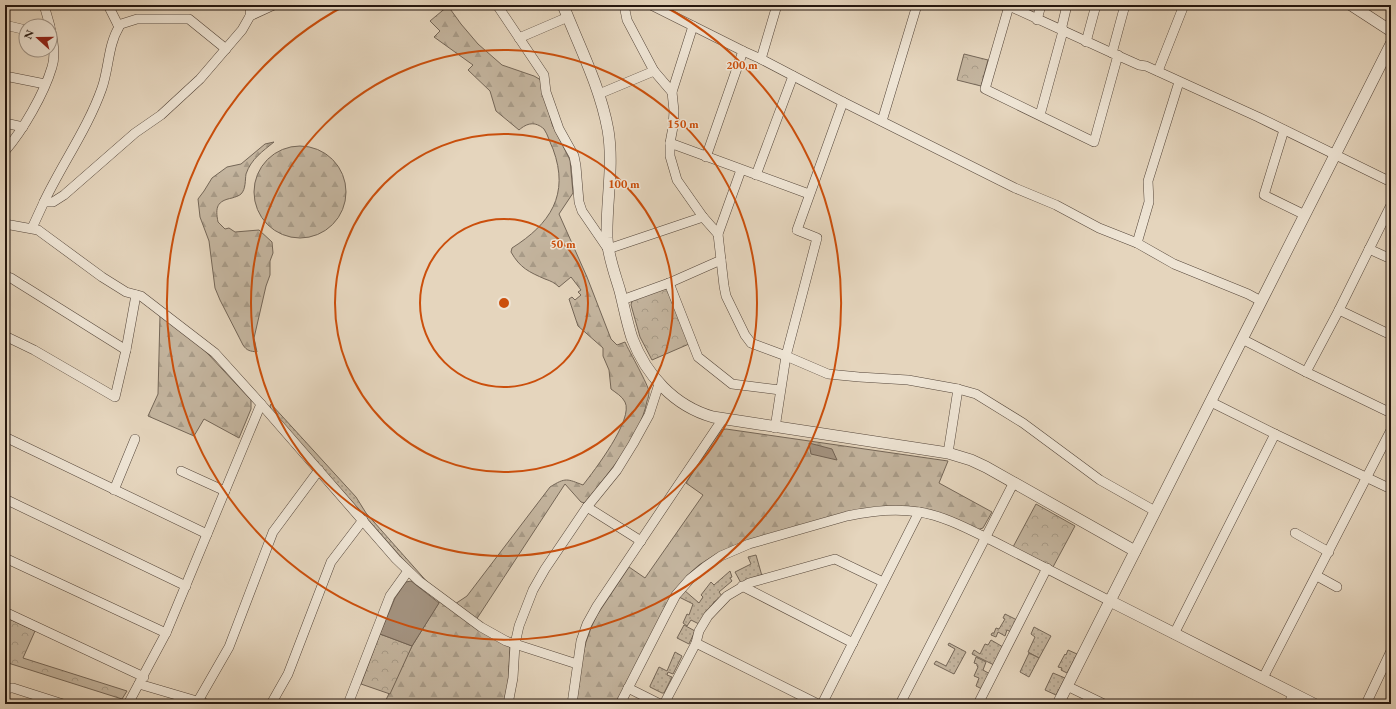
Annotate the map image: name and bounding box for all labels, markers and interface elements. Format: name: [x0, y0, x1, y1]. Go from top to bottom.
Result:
north arrow: [18, 18, 58, 58]
text: N: [21, 28, 37, 41]
text: 200 m: [726, 57, 758, 73]
text: 150 m: [667, 116, 699, 132]
text: 100 m: [608, 176, 640, 192]
text: 50 m: [550, 236, 576, 252]
centre of rings: [497, 296, 511, 310]

